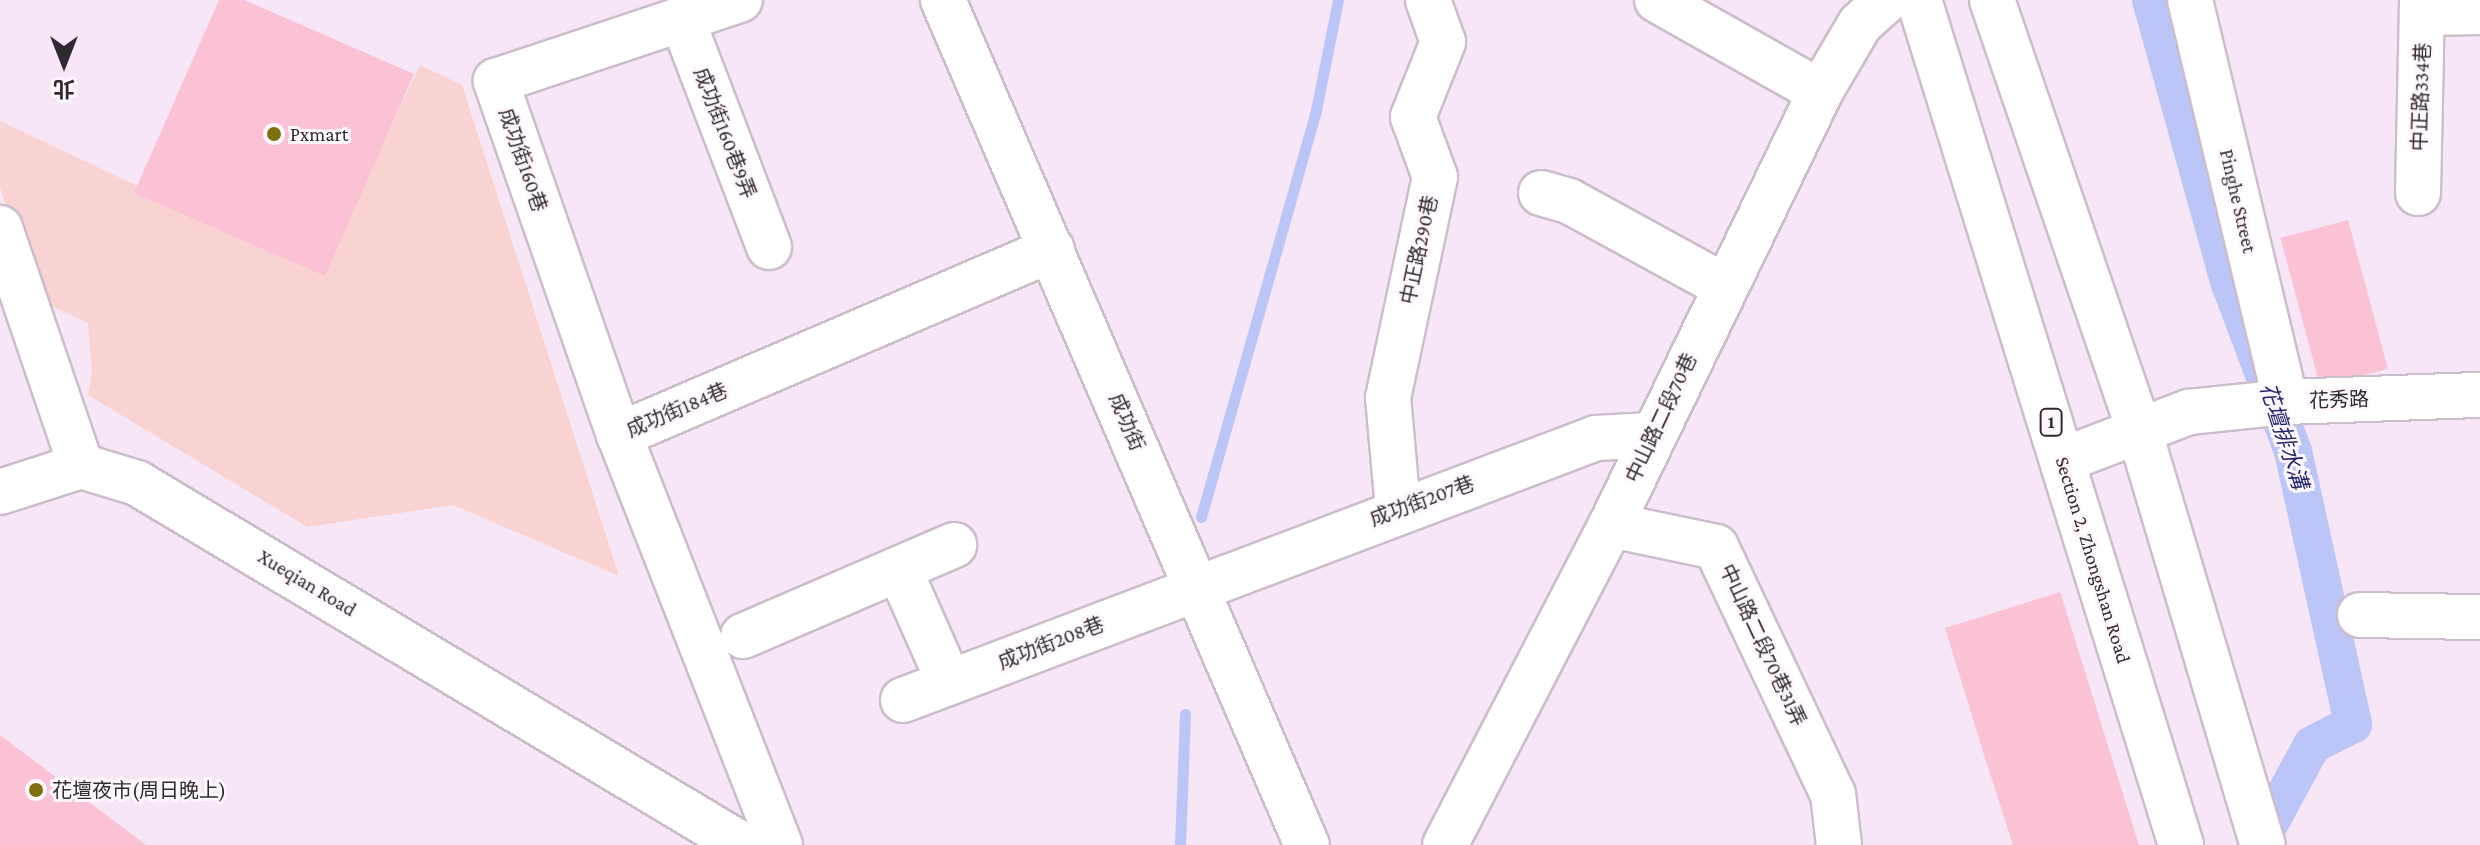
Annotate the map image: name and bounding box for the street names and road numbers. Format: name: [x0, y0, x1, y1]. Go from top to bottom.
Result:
street label: 中正路334巷: [2407, 42, 2435, 152]
street label: 成功街160巷9弄: [689, 64, 761, 202]
street label: 成功街160巷: [494, 105, 552, 215]
street label: Pinghe Street: [2214, 147, 2262, 255]
street label: 中正路290巷: [1396, 193, 1442, 307]
street label: 中山路二段70巷: [1620, 349, 1702, 487]
street label: 成功街184巷: [623, 378, 731, 442]
street label: 花秀路: [2309, 387, 2369, 413]
street label: 成功街: [1104, 390, 1150, 454]
road number: 1: [2039, 408, 2063, 436]
street label: Section 2, Zhongshan Road: [2050, 454, 2136, 666]
street label: 成功街207巷: [1366, 471, 1478, 531]
street label: Xueqian Road: [254, 544, 360, 622]
street label: 中山路二段70巷31弄: [1715, 560, 1811, 730]
street label: 成功街208巷: [995, 612, 1107, 674]

